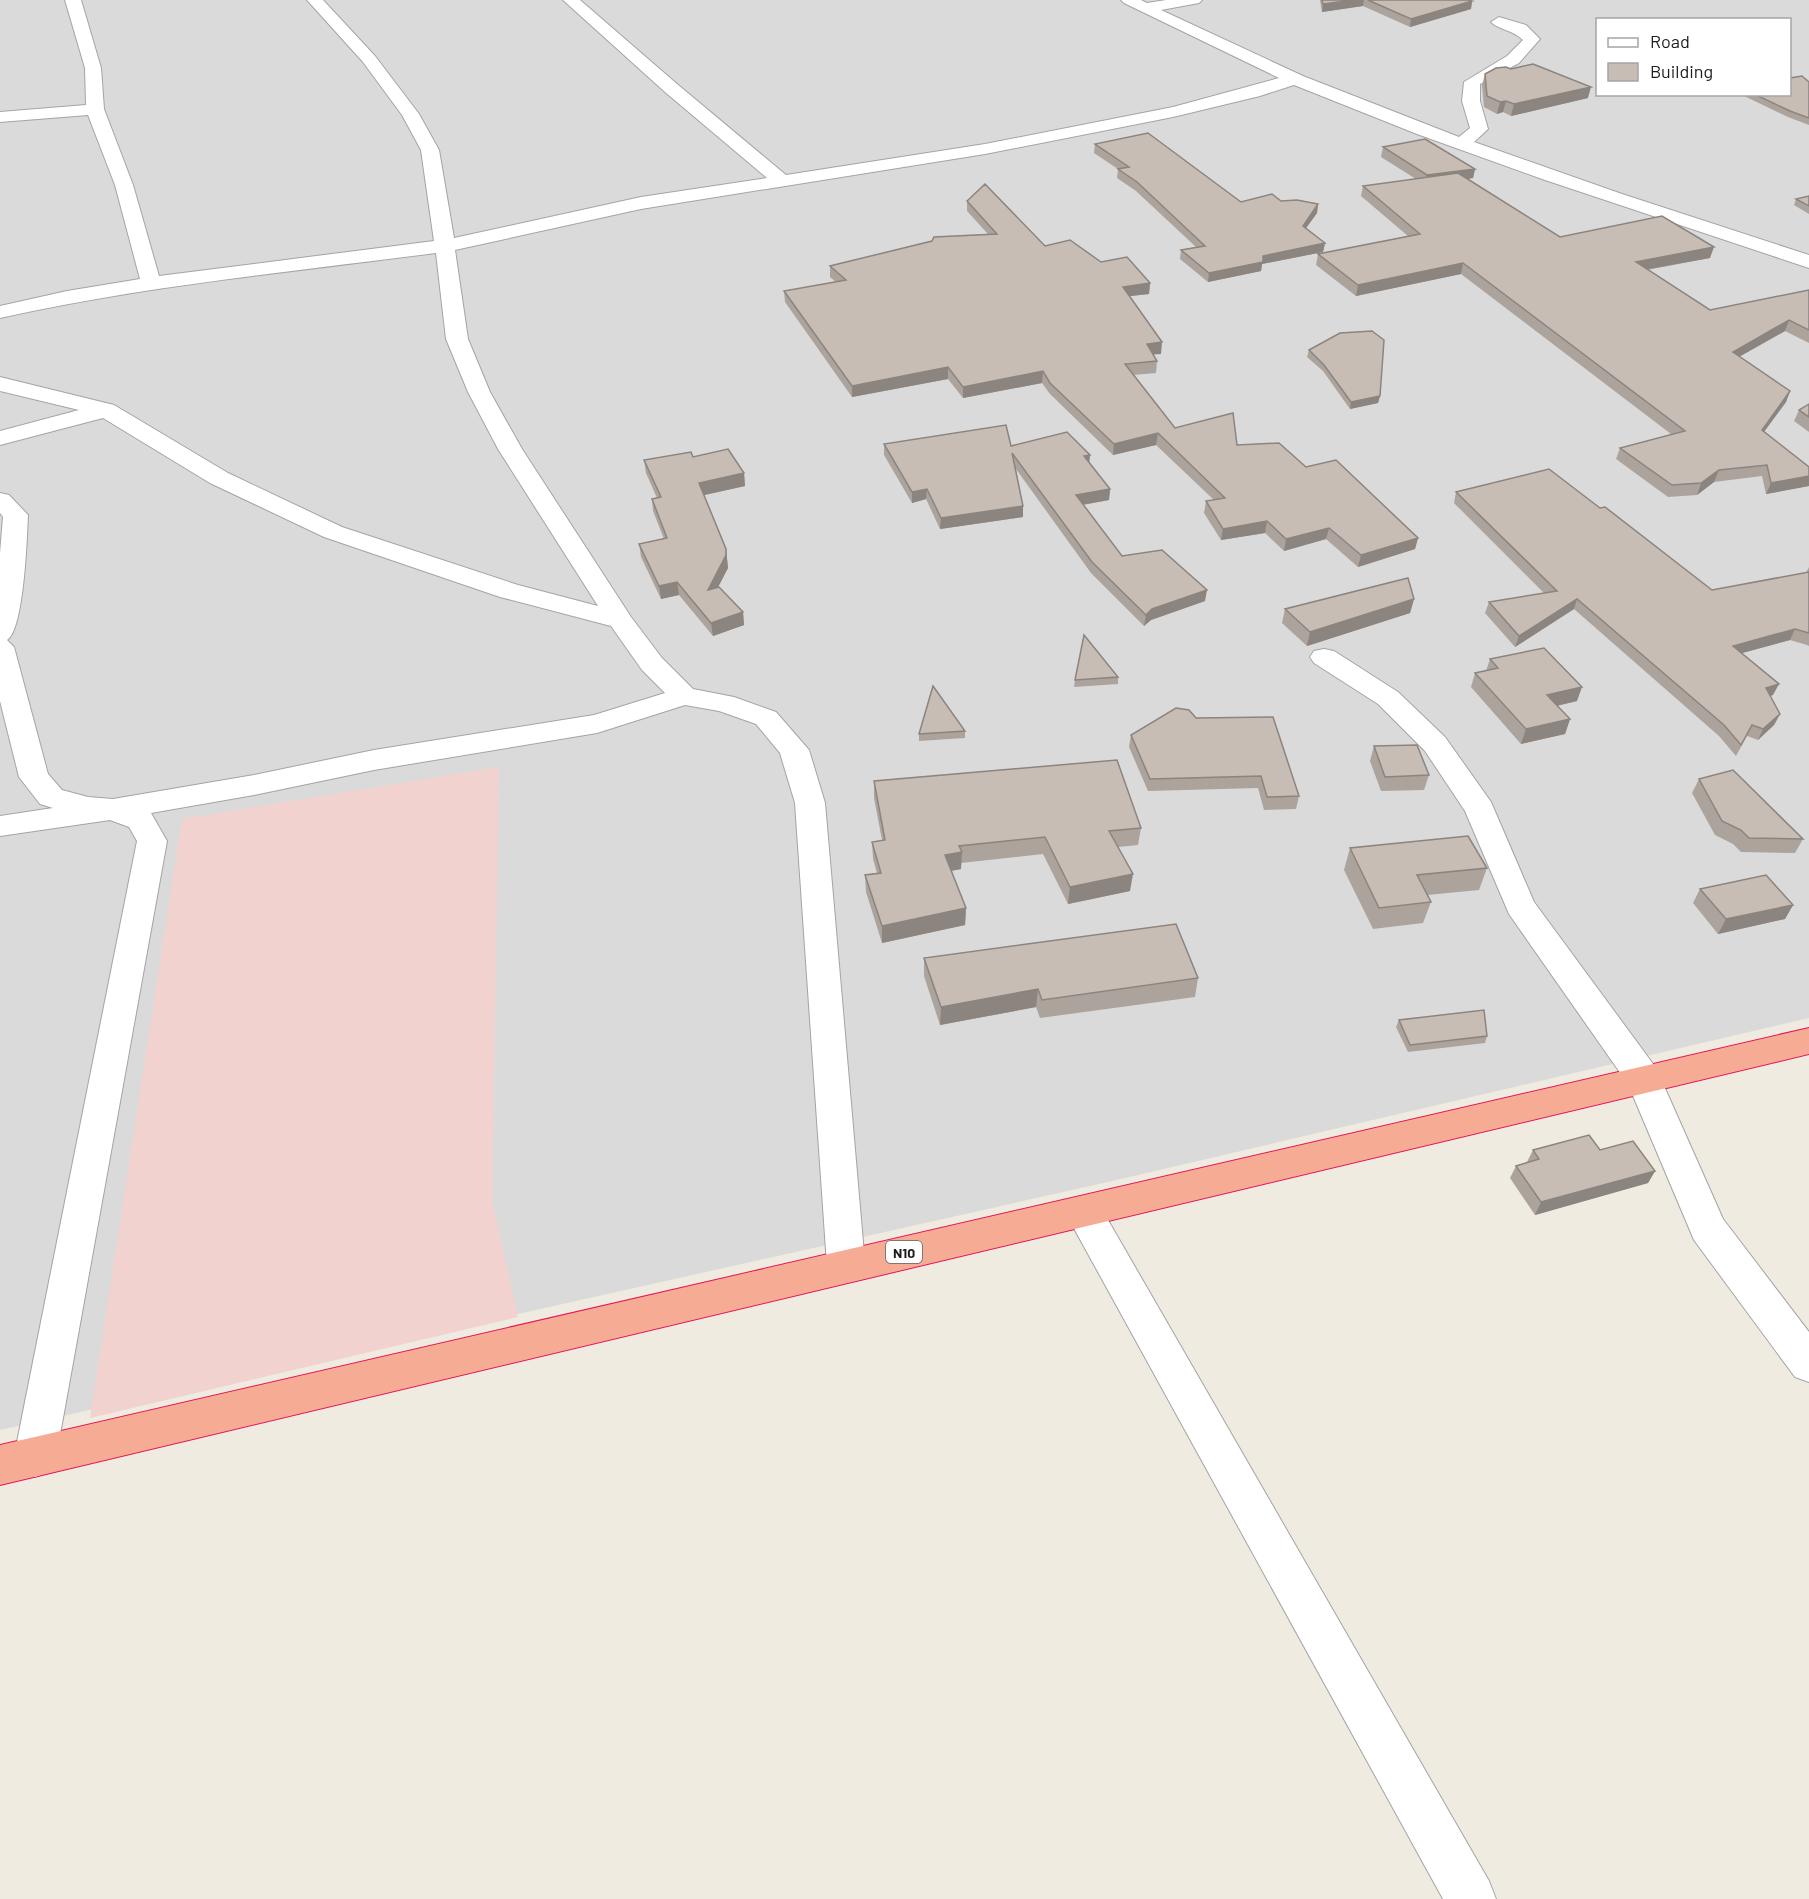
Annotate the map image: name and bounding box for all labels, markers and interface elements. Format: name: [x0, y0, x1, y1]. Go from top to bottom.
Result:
legend: [1596, 18, 1791, 96]
text: Road: [1650, 30, 1690, 52]
text: Building: [1650, 60, 1713, 82]
road number: N10: [886, 1241, 922, 1263]

